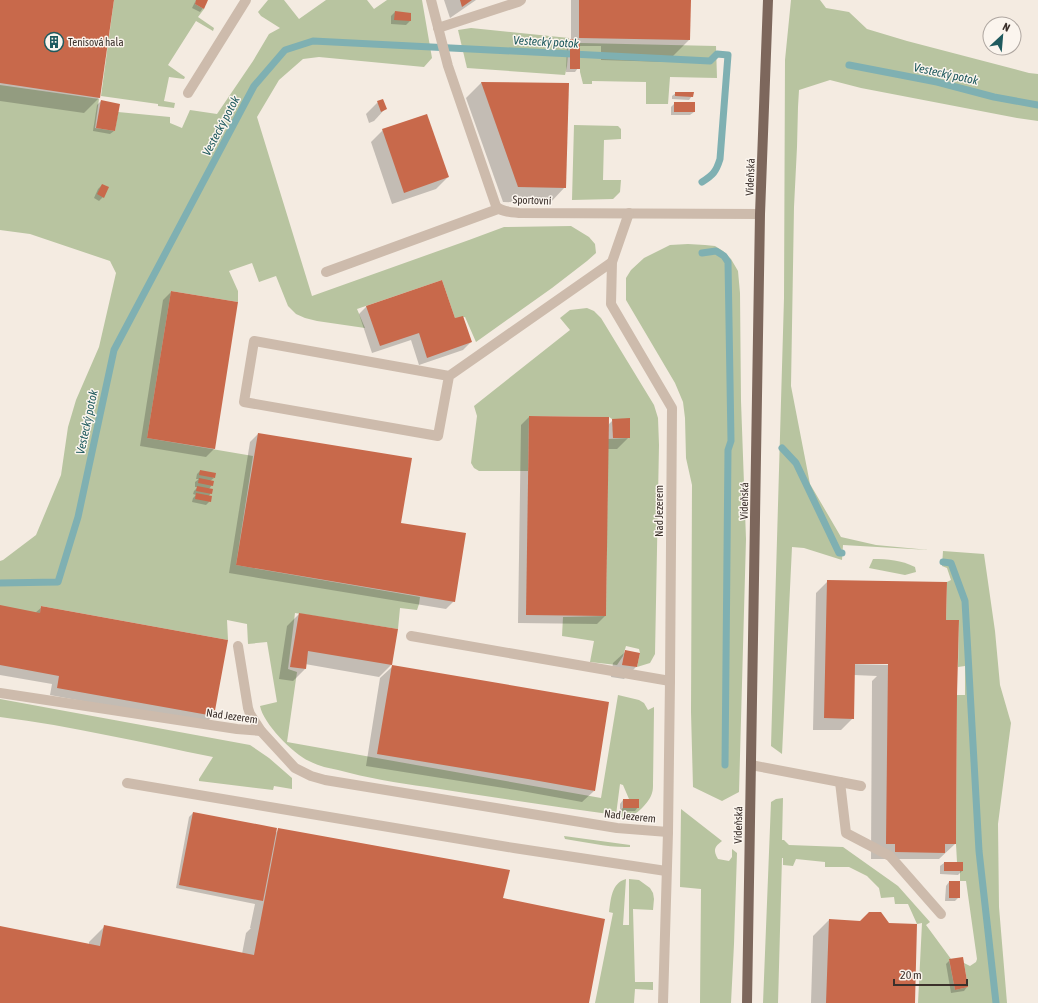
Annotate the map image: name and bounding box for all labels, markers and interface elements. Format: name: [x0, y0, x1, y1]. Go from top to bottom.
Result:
north arrow: [982, 16, 1022, 56]
text: N: [1001, 20, 1012, 34]
building icon: Tenisová hala: [43, 31, 65, 53]
water label: Vestecký potok: [513, 33, 580, 51]
place label: Tenisová hala: [68, 36, 124, 48]
water label: Vestecký potok: [912, 60, 980, 88]
water label: Vestecký potok: [199, 93, 243, 158]
street label: Vídeňská: [743, 158, 757, 196]
street label: Sportovní: [512, 193, 552, 207]
water label: Vestecký potok: [73, 388, 101, 456]
street label: Vídeňská: [738, 482, 750, 520]
street label: Nad Jezerem: [653, 485, 665, 537]
street label: Nad Jezerem: [205, 706, 259, 726]
street label: Vídeňská: [732, 806, 744, 844]
street label: Nad Jezerem: [604, 807, 656, 825]
scale bar: [894, 961, 967, 987]
text: 20 m: [900, 968, 922, 982]

